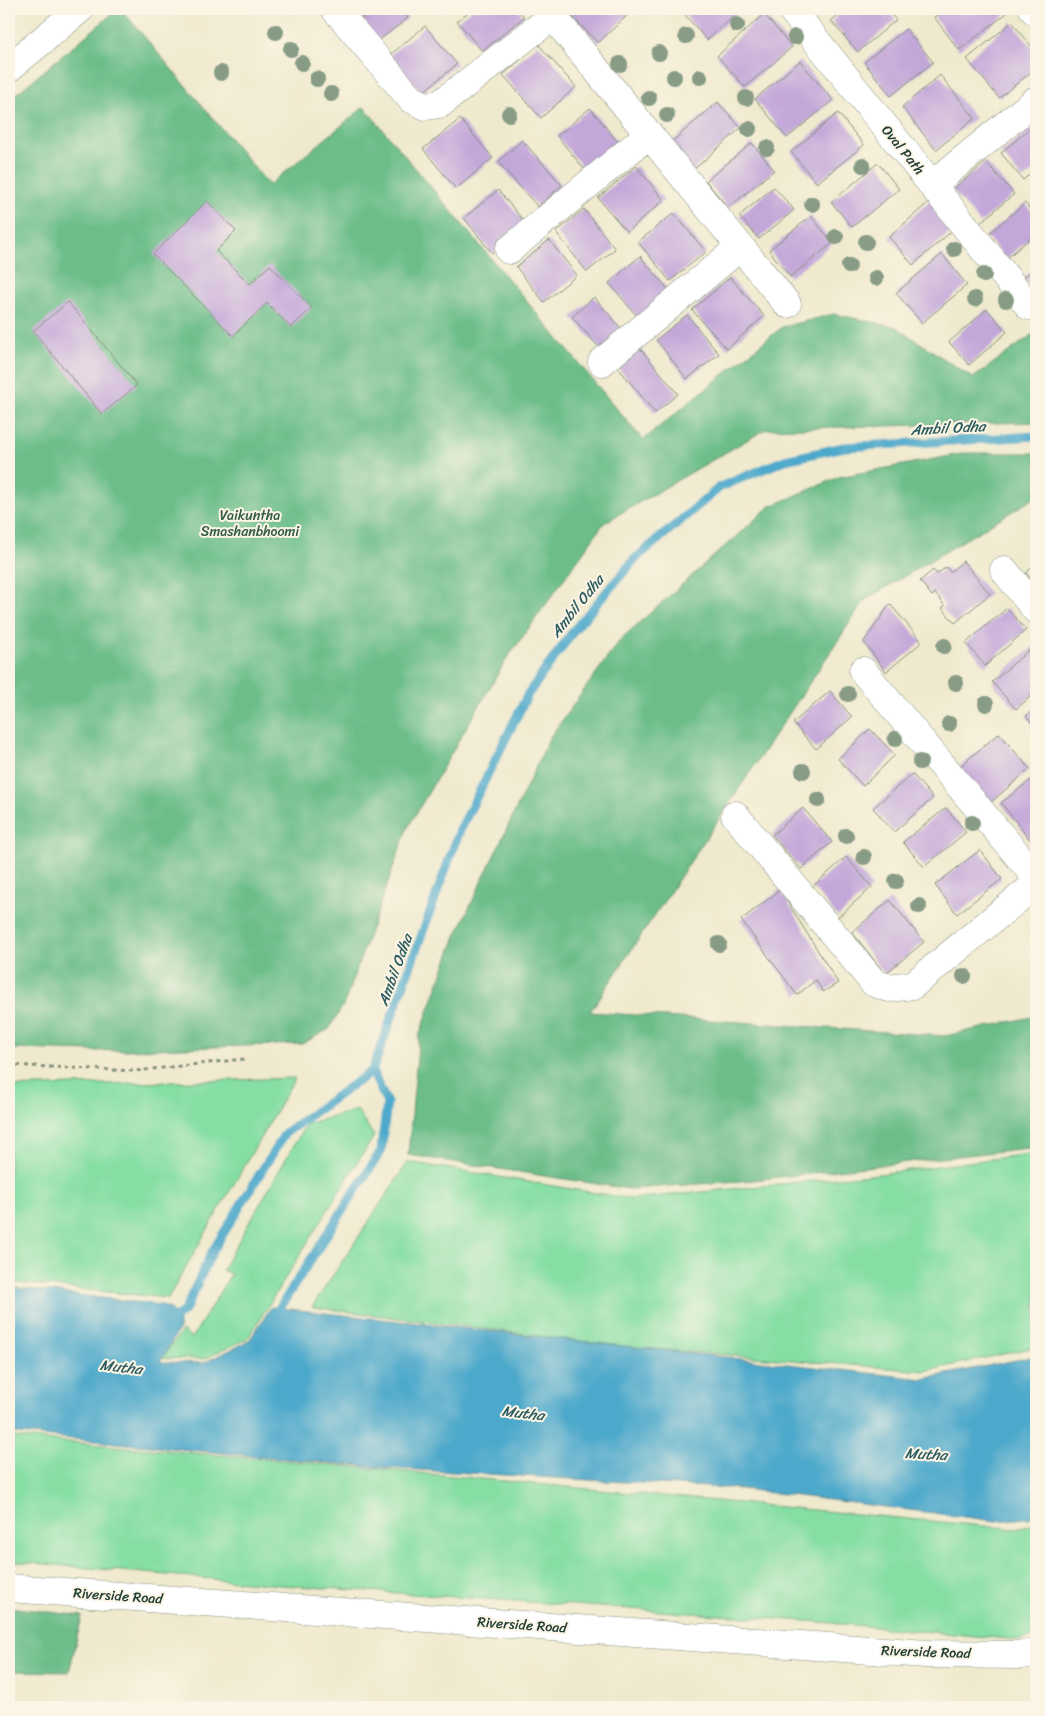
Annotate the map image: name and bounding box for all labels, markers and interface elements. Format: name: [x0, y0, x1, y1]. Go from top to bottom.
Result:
street label: Oval Path: [875, 119, 931, 181]
water label: Ambil Odha: [909, 413, 988, 443]
park label: Vaikuntha Smashanbhoomi: [201, 503, 300, 544]
water label: Ambil Odha: [543, 567, 612, 644]
water label: Ambil Odha: [370, 928, 421, 1010]
water label: Mutha: [99, 1352, 146, 1382]
water label: Mutha: [500, 1398, 548, 1429]
water label: Mutha: [904, 1440, 950, 1468]
street label: Riverside Road: [72, 1580, 165, 1612]
street label: Riverside Road: [476, 1609, 569, 1641]
street label: Riverside Road: [881, 1638, 973, 1666]

